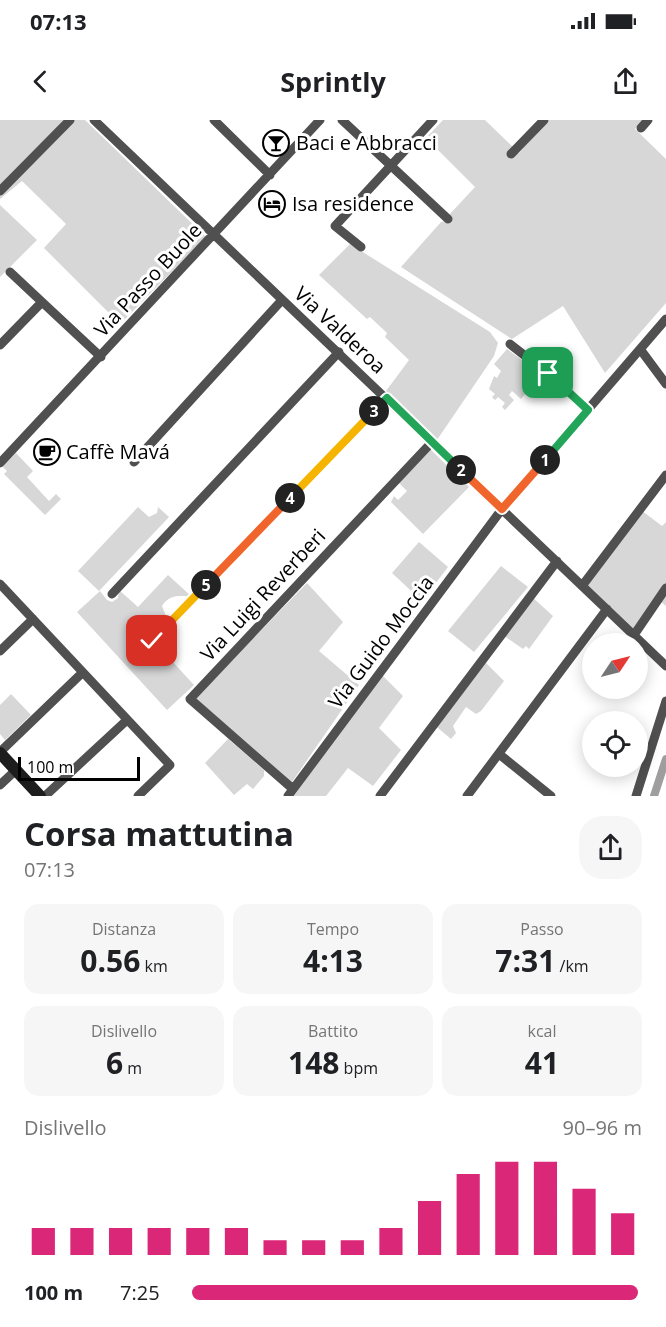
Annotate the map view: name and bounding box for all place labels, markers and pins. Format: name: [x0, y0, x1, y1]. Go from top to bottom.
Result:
bar icon: Baci e Abbracci: [261, 128, 291, 158]
place label: Baci e Abbracci: [296, 129, 437, 156]
hotel icon: Isa residence: [257, 189, 287, 219]
place label: Isa residence: [292, 190, 414, 217]
pin: [522, 347, 573, 398]
pin: 3: [359, 396, 389, 426]
cafe icon: Caffè Mavá: [32, 437, 62, 467]
place label: Caffè Mavá: [66, 438, 170, 465]
pin: 1: [530, 445, 560, 475]
pin: 2: [446, 455, 476, 485]
pin: 4: [275, 483, 305, 513]
pin: 5: [191, 570, 221, 600]
pin: [126, 615, 177, 666]

